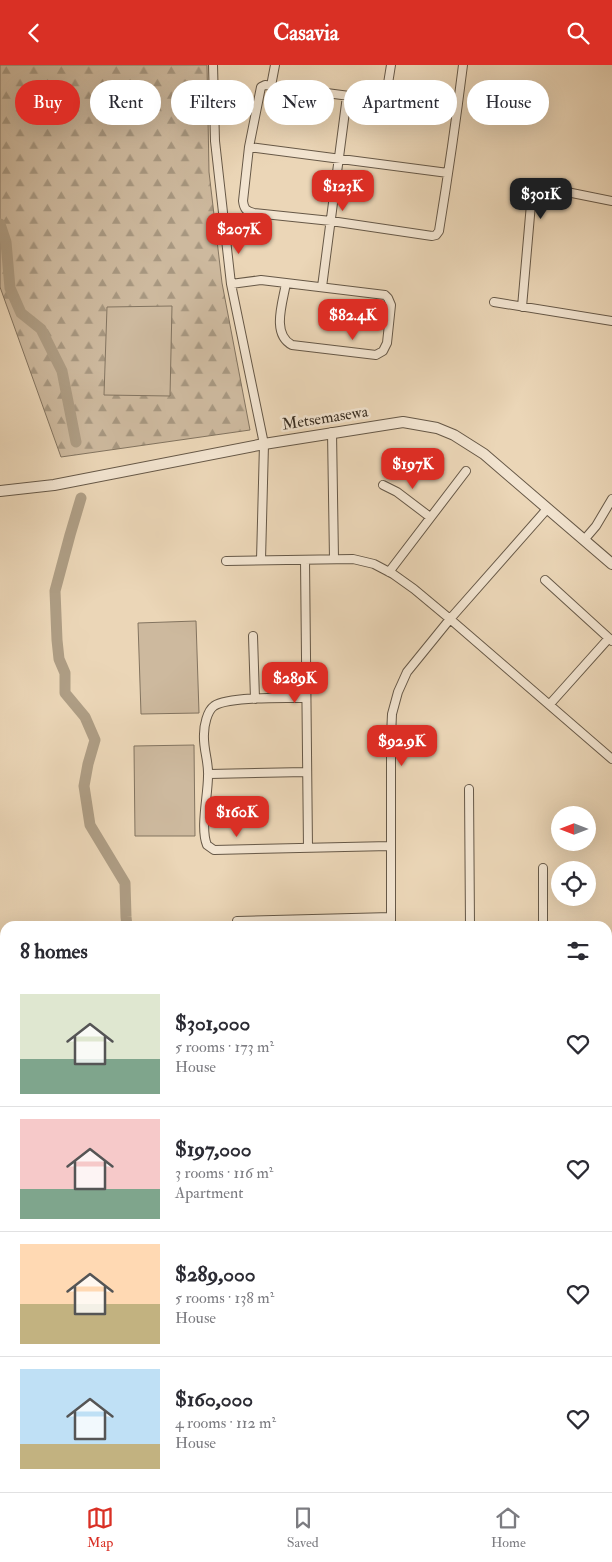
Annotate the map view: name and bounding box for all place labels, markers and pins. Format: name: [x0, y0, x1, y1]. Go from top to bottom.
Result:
pin: $123K: [308, 169, 378, 212]
pin: $301K: [506, 177, 576, 220]
pin: $207K: [204, 213, 274, 255]
pin: $82.4K: [312, 299, 394, 341]
pin: $197K: [378, 447, 448, 490]
pin: $289K: [260, 661, 330, 704]
pin: $92.9K: [361, 725, 443, 767]
pin: $160K: [202, 795, 272, 838]

